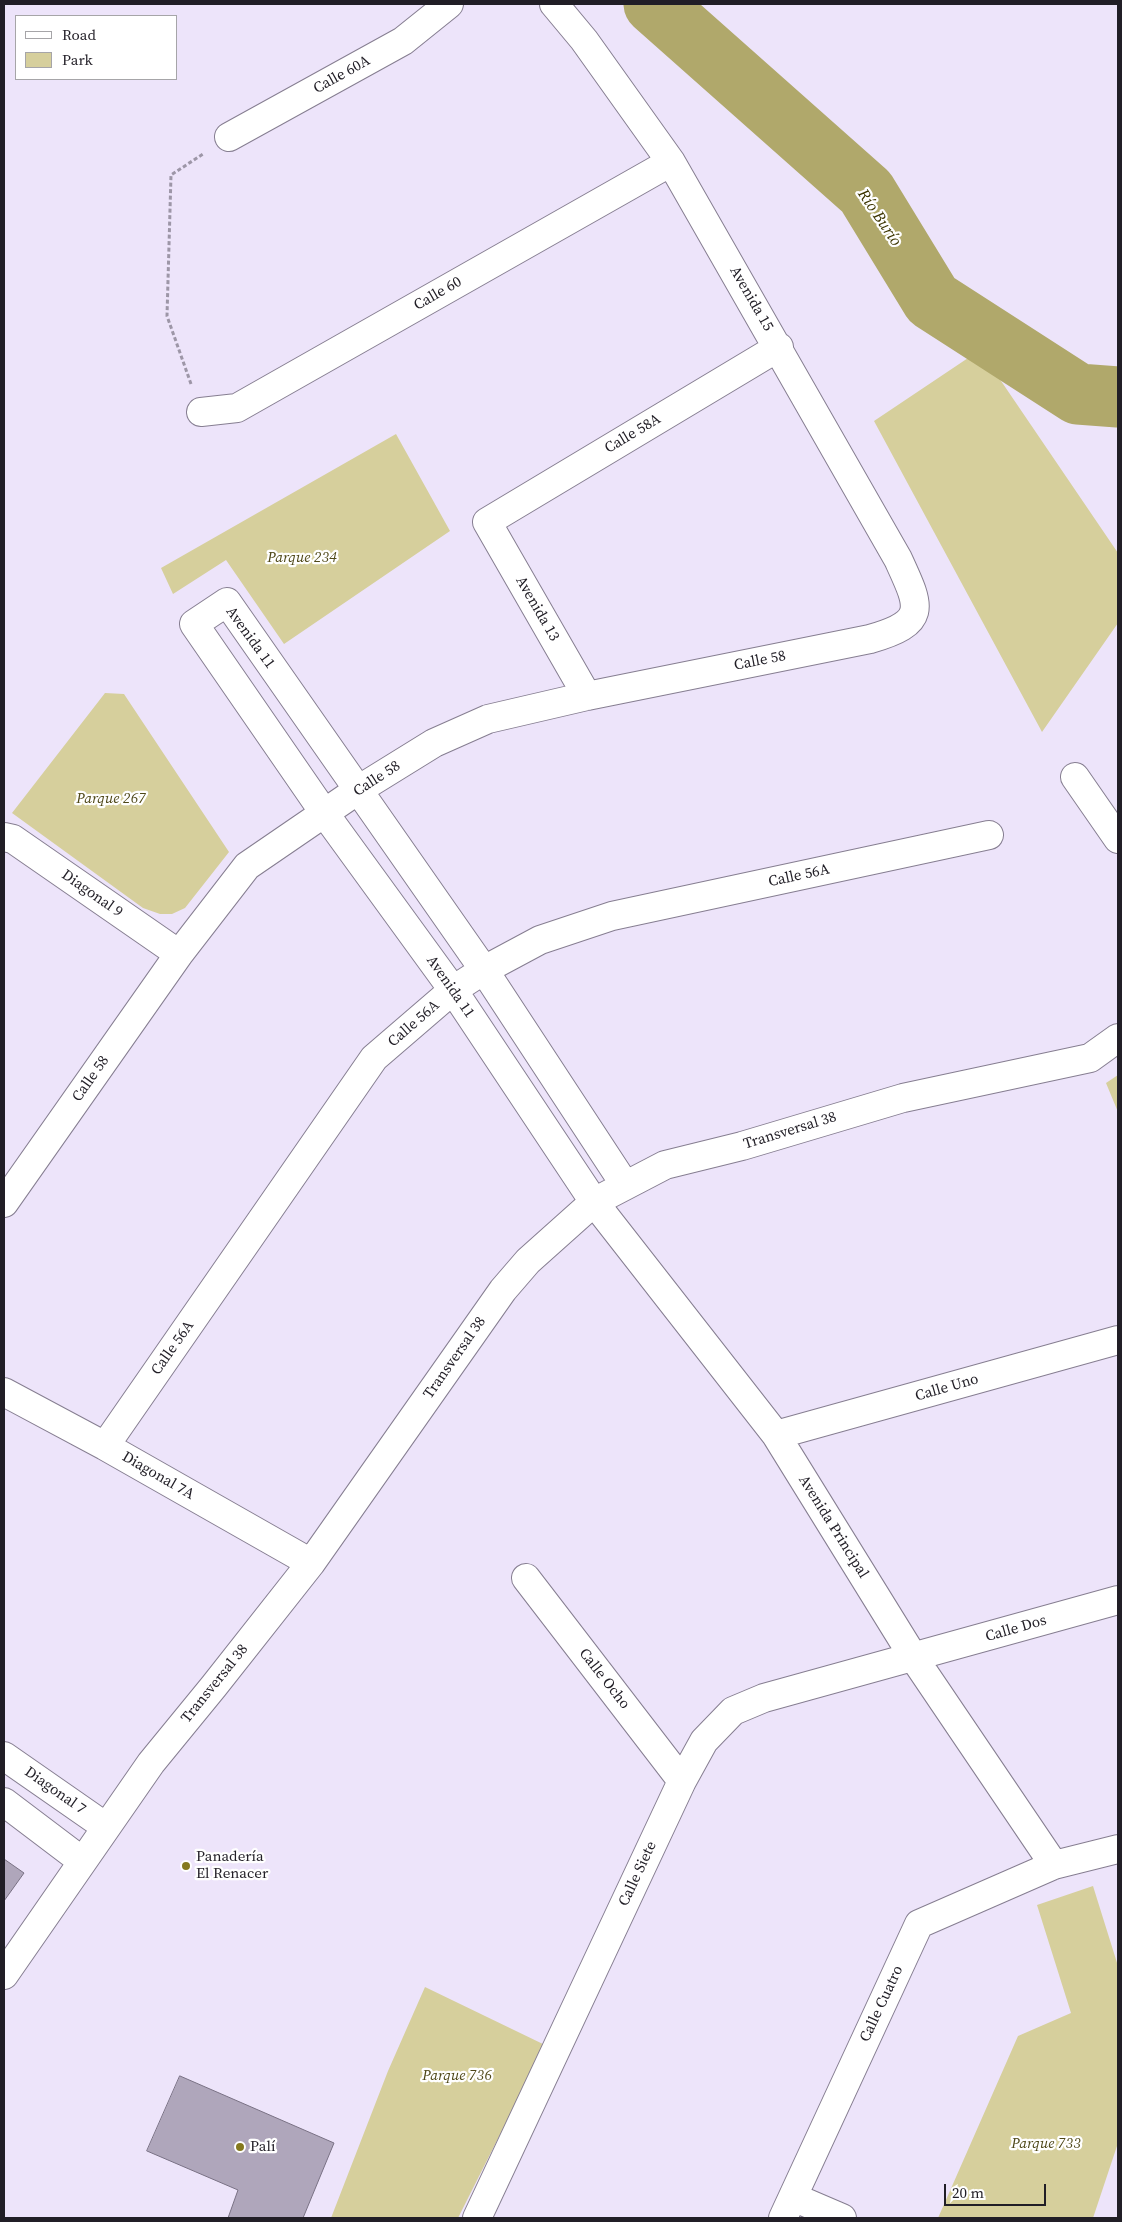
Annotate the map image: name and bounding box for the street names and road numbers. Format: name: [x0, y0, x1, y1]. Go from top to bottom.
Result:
street label: Calle 60A: [310, 52, 374, 98]
street label: Avenida 15: [725, 263, 777, 335]
street label: Calle 60: [411, 273, 465, 315]
street label: Calle 58A: [602, 410, 664, 458]
street label: Avenida 13: [511, 573, 563, 645]
street label: Avenida 11: [222, 604, 278, 672]
street label: Calle 58: [733, 647, 787, 675]
street label: Calle 58: [350, 757, 404, 801]
street label: Calle 56A: [767, 861, 831, 891]
street label: Diagonal 9: [58, 866, 126, 922]
street label: Avenida 11: [422, 952, 478, 1022]
street label: Calle 56A: [385, 997, 443, 1051]
street label: Calle 58: [69, 1052, 113, 1106]
street label: Transversal 38: [741, 1108, 839, 1154]
street label: Transversal 38: [420, 1313, 490, 1403]
street label: Calle 56A: [148, 1317, 198, 1379]
street label: Calle Uno: [913, 1370, 981, 1406]
street label: Diagonal 7A: [119, 1448, 197, 1504]
street label: Avenida Principal: [794, 1472, 872, 1582]
street label: Calle Dos: [983, 1612, 1049, 1646]
street label: Transversal 38: [178, 1641, 252, 1727]
street label: Calle Ocho: [575, 1645, 633, 1713]
street label: Diagonal 7: [21, 1763, 89, 1819]
street label: Calle Siete: [615, 1839, 661, 1909]
street label: Calle Cuatro: [856, 1963, 908, 2045]

